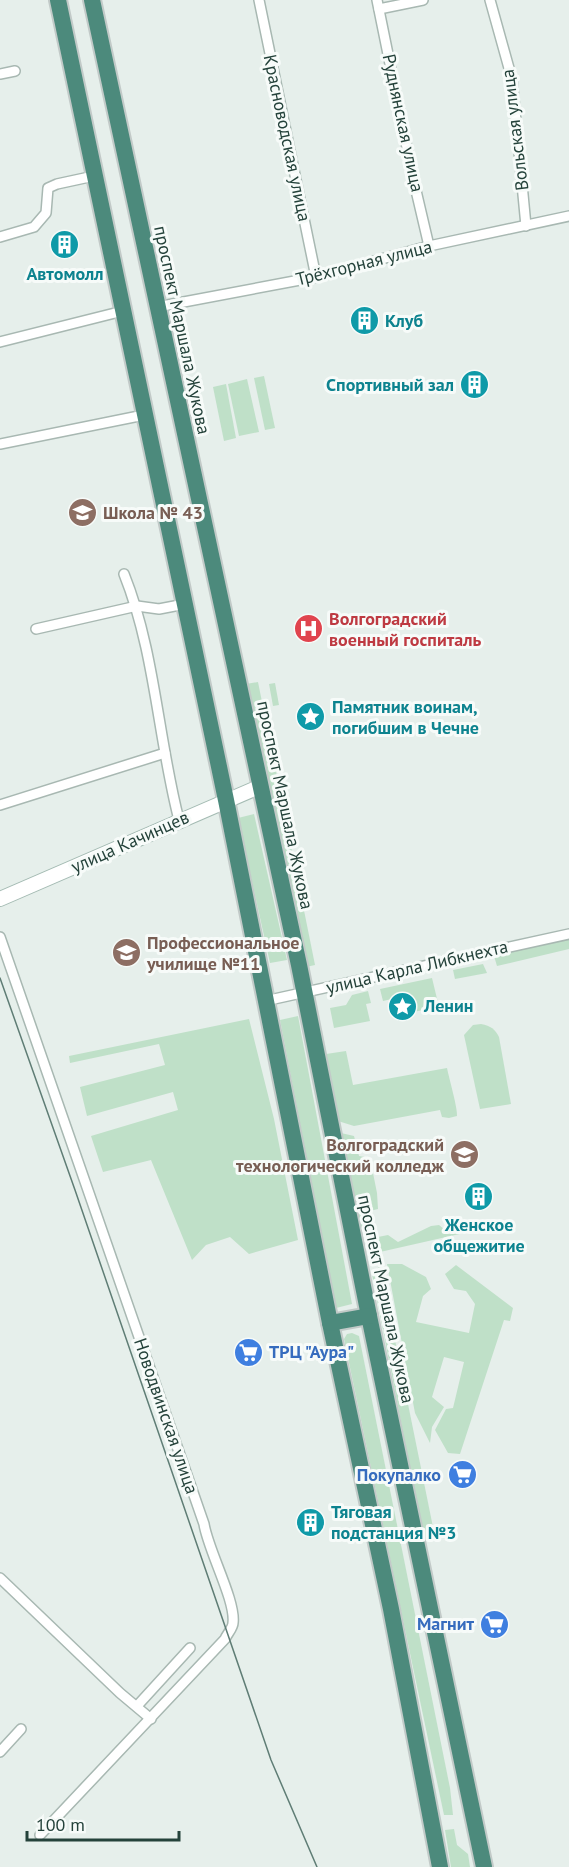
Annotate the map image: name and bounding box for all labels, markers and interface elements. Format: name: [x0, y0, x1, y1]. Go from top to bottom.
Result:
street label: Красноводская улица: [259, 52, 316, 224]
street label: Руднянская улица: [378, 52, 429, 194]
street label: Вольская улица: [496, 68, 533, 192]
street label: проспект Маршала Жукова: [149, 224, 216, 436]
building icon: Автомолл: [49, 229, 81, 261]
street label: Трёхгорная улица: [294, 235, 434, 291]
place label: Автомолл: [26, 262, 104, 285]
building icon: Клуб: [348, 305, 380, 337]
place label: Клуб: [385, 309, 423, 332]
building icon: Спортивный зал: [459, 369, 491, 401]
place label: Спортивный зал: [326, 373, 454, 396]
school or university icon: Школа № 43: [66, 497, 98, 529]
place label: Школа № 43: [103, 501, 203, 524]
place label: Волгоградский военный госпиталь: [329, 607, 481, 651]
hospital icon: Волгоградский военный госпиталь: [292, 613, 324, 645]
place label: Памятник воинам, погибшим в Чечне: [332, 695, 479, 739]
street label: проспект Маршала Жукова: [252, 699, 319, 911]
place icon: Памятник воинам, погибшим в Чечне: [295, 701, 327, 733]
street label: улица Качинцев: [67, 805, 192, 878]
place label: Профессиональное училище №11: [146, 931, 299, 975]
street label: улица Карла Либкнехта: [324, 934, 510, 999]
school or university icon: Профессиональное училище №11: [110, 937, 142, 969]
place icon: Ленин: [387, 990, 419, 1022]
place label: Ленин: [423, 994, 474, 1017]
place label: Волгоградский технологический колледж: [236, 1133, 445, 1177]
school or university icon: Волгоградский технологический колледж: [449, 1139, 481, 1171]
building icon: Женское общежитие: [463, 1180, 495, 1212]
street label: проспект Маршала Жукова: [353, 1193, 420, 1405]
place label: Женское общежитие: [433, 1213, 525, 1257]
street label: Новодвинская улица: [129, 1335, 204, 1497]
supermarket icon: ТРЦ "Аура": [232, 1336, 264, 1368]
place label: ТРЦ "Аура": [269, 1340, 354, 1363]
supermarket icon: Покупалко: [446, 1459, 478, 1491]
place label: Покупалко: [357, 1463, 441, 1486]
place label: Тяговая подстанция №3: [331, 1500, 456, 1544]
building icon: Тяговая подстанция №3: [294, 1506, 326, 1538]
supermarket icon: Магнит: [479, 1608, 511, 1640]
place label: Магнит: [417, 1612, 474, 1635]
scale bar: [27, 1804, 178, 1842]
text: 100 m: [36, 1813, 85, 1836]

